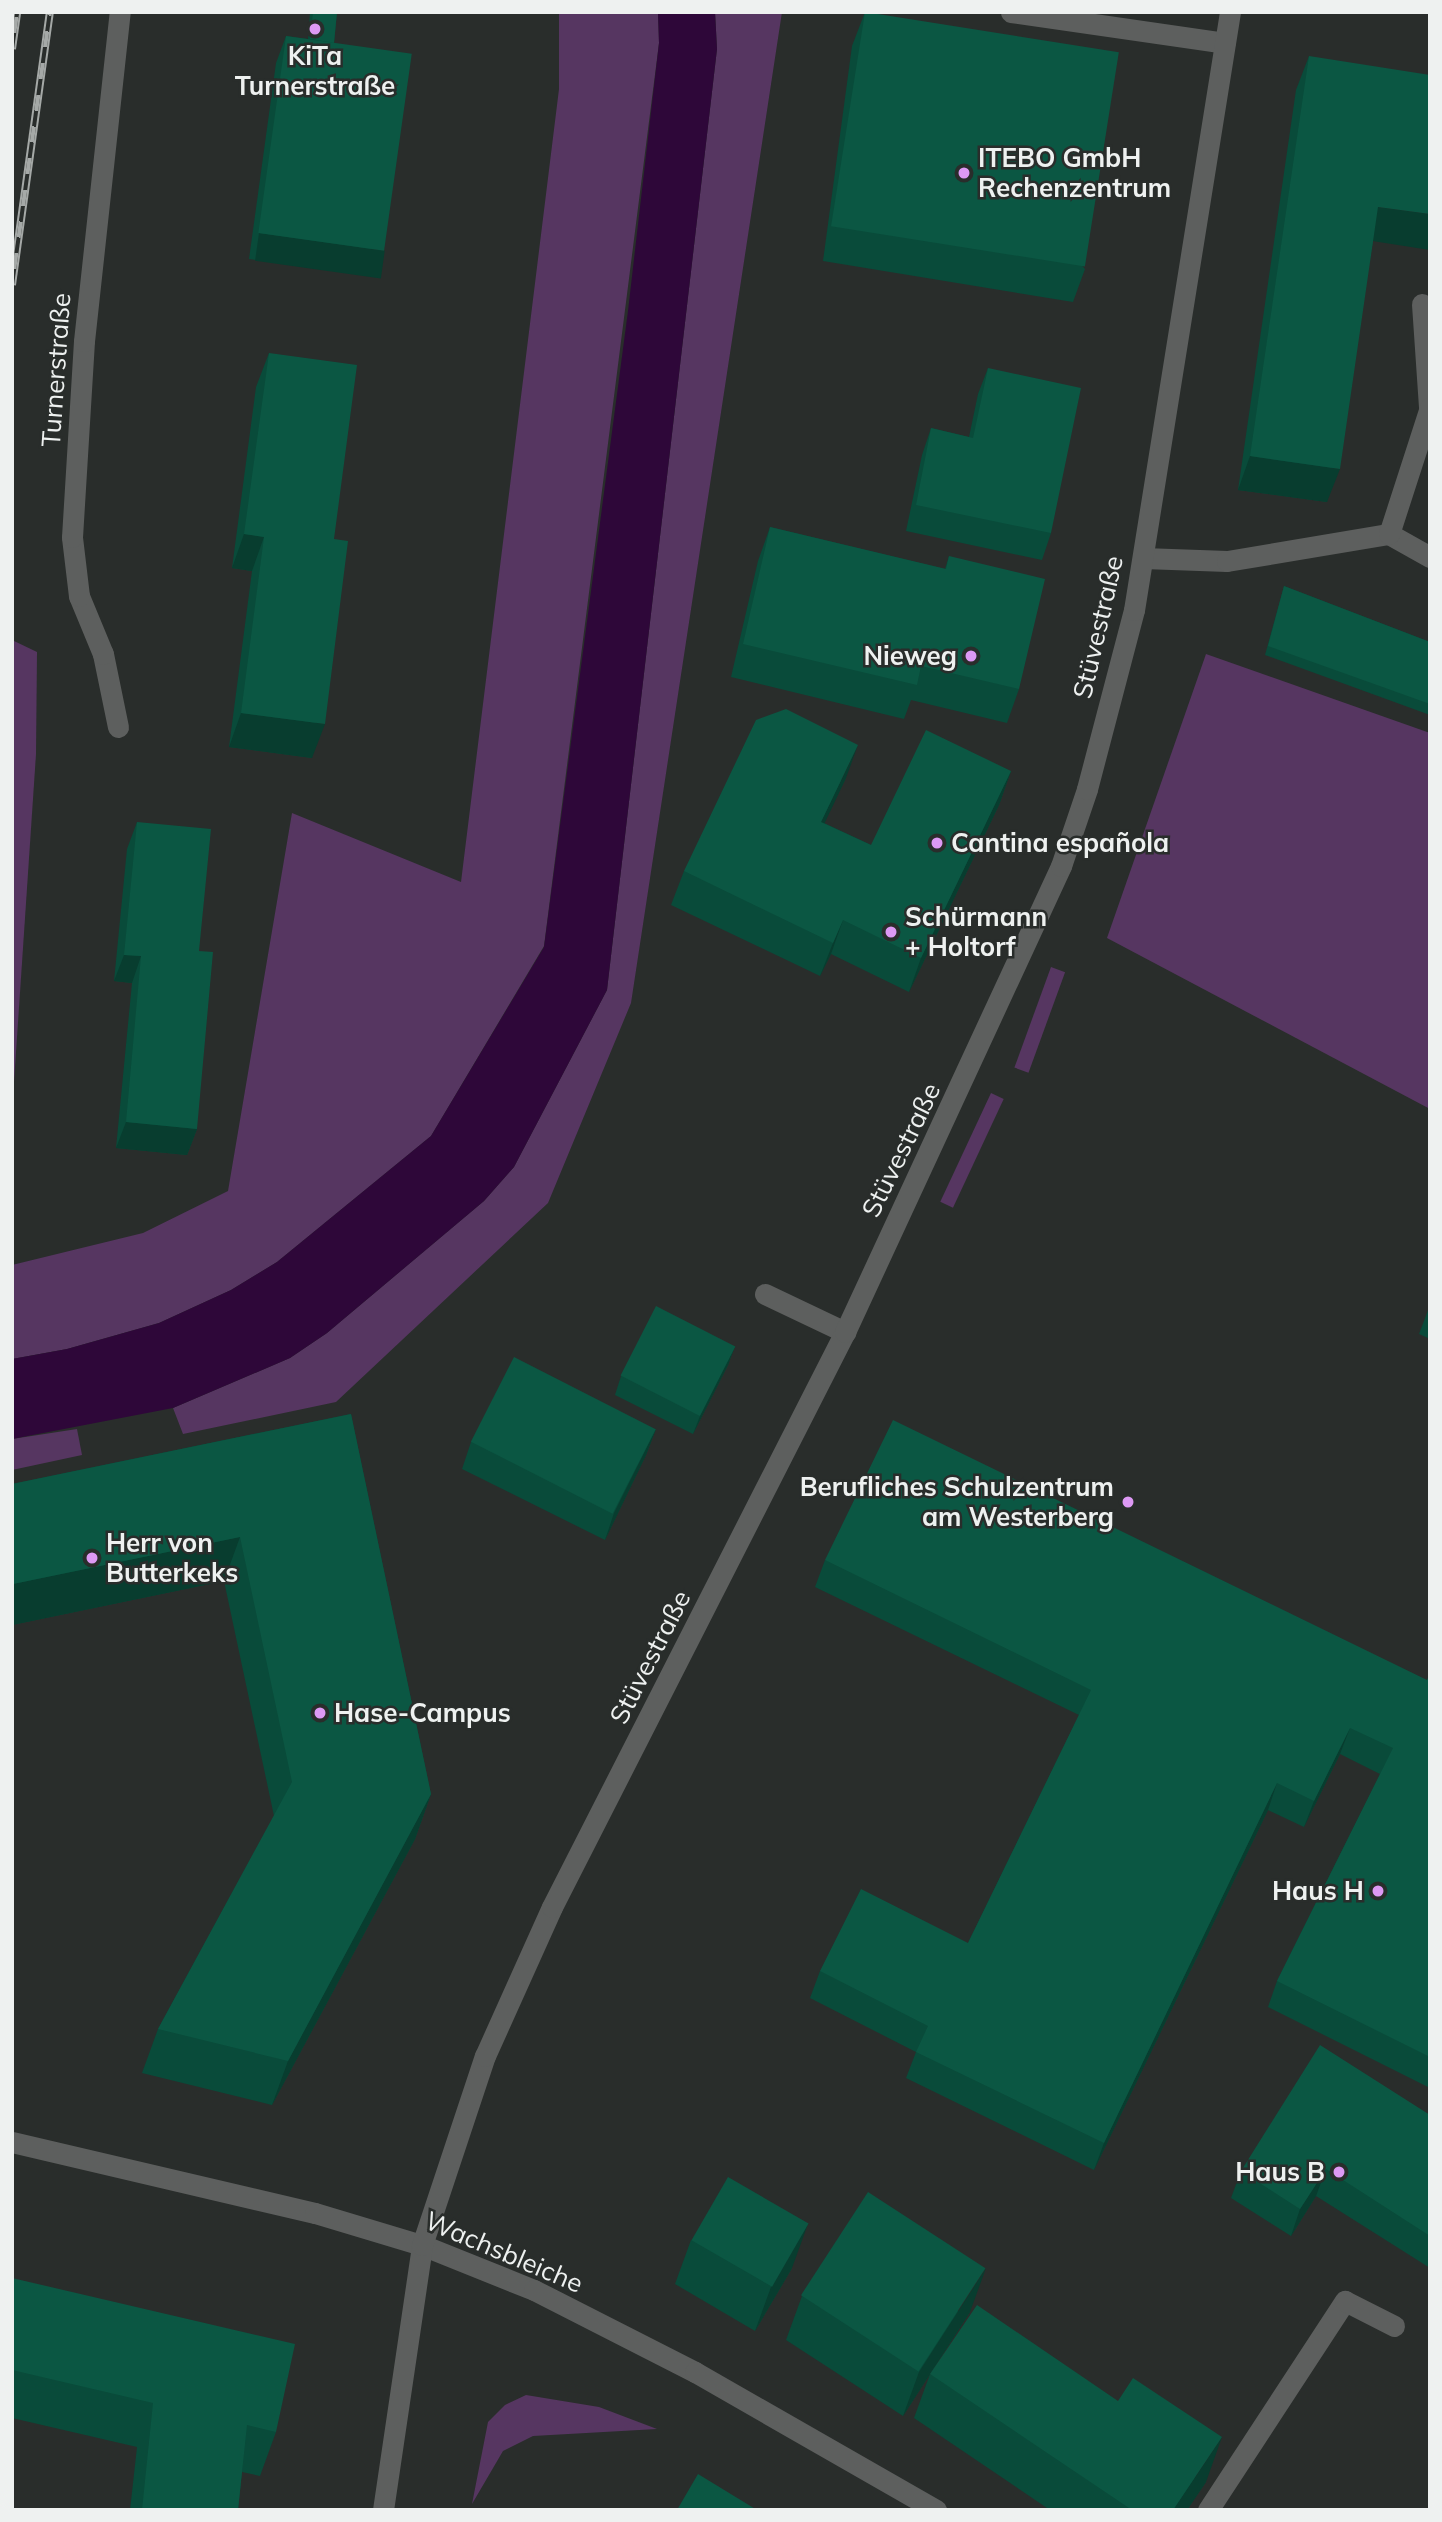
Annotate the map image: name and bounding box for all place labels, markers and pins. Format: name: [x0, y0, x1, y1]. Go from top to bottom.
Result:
marker: KiTa Turnerstraße: [307, 21, 323, 37]
place label: KiTa Turnerstraße: [235, 40, 395, 102]
place label: ITEBO GmbH Rechenzentrum: [978, 142, 1171, 204]
marker: ITEBO GmbH Rechenzentrum: [956, 165, 972, 181]
place label: Nieweg: [863, 640, 957, 672]
marker: Nieweg: [963, 648, 979, 664]
place label: Cantina española: [951, 827, 1169, 859]
marker: Cantina española: [929, 835, 945, 851]
place label: Schürmann + Holtorf: [905, 901, 1047, 962]
marker: Schürmann + Holtorf: [883, 924, 899, 940]
place label: Berufliches Schulzentrum am Westerberg: [800, 1471, 1114, 1532]
marker: Berufliches Schulzentrum am Westerberg: [1120, 1494, 1136, 1510]
place label: Herr von Butterkeks: [106, 1527, 238, 1588]
marker: Herr von Butterkeks: [84, 1550, 100, 1566]
place label: Hase-Campus: [334, 1697, 511, 1729]
marker: Hase-Campus: [312, 1705, 328, 1721]
place label: Haus H: [1272, 1875, 1364, 1907]
marker: Haus H: [1370, 1883, 1386, 1899]
place label: Haus B: [1235, 2156, 1325, 2188]
marker: Haus B: [1331, 2164, 1347, 2180]

